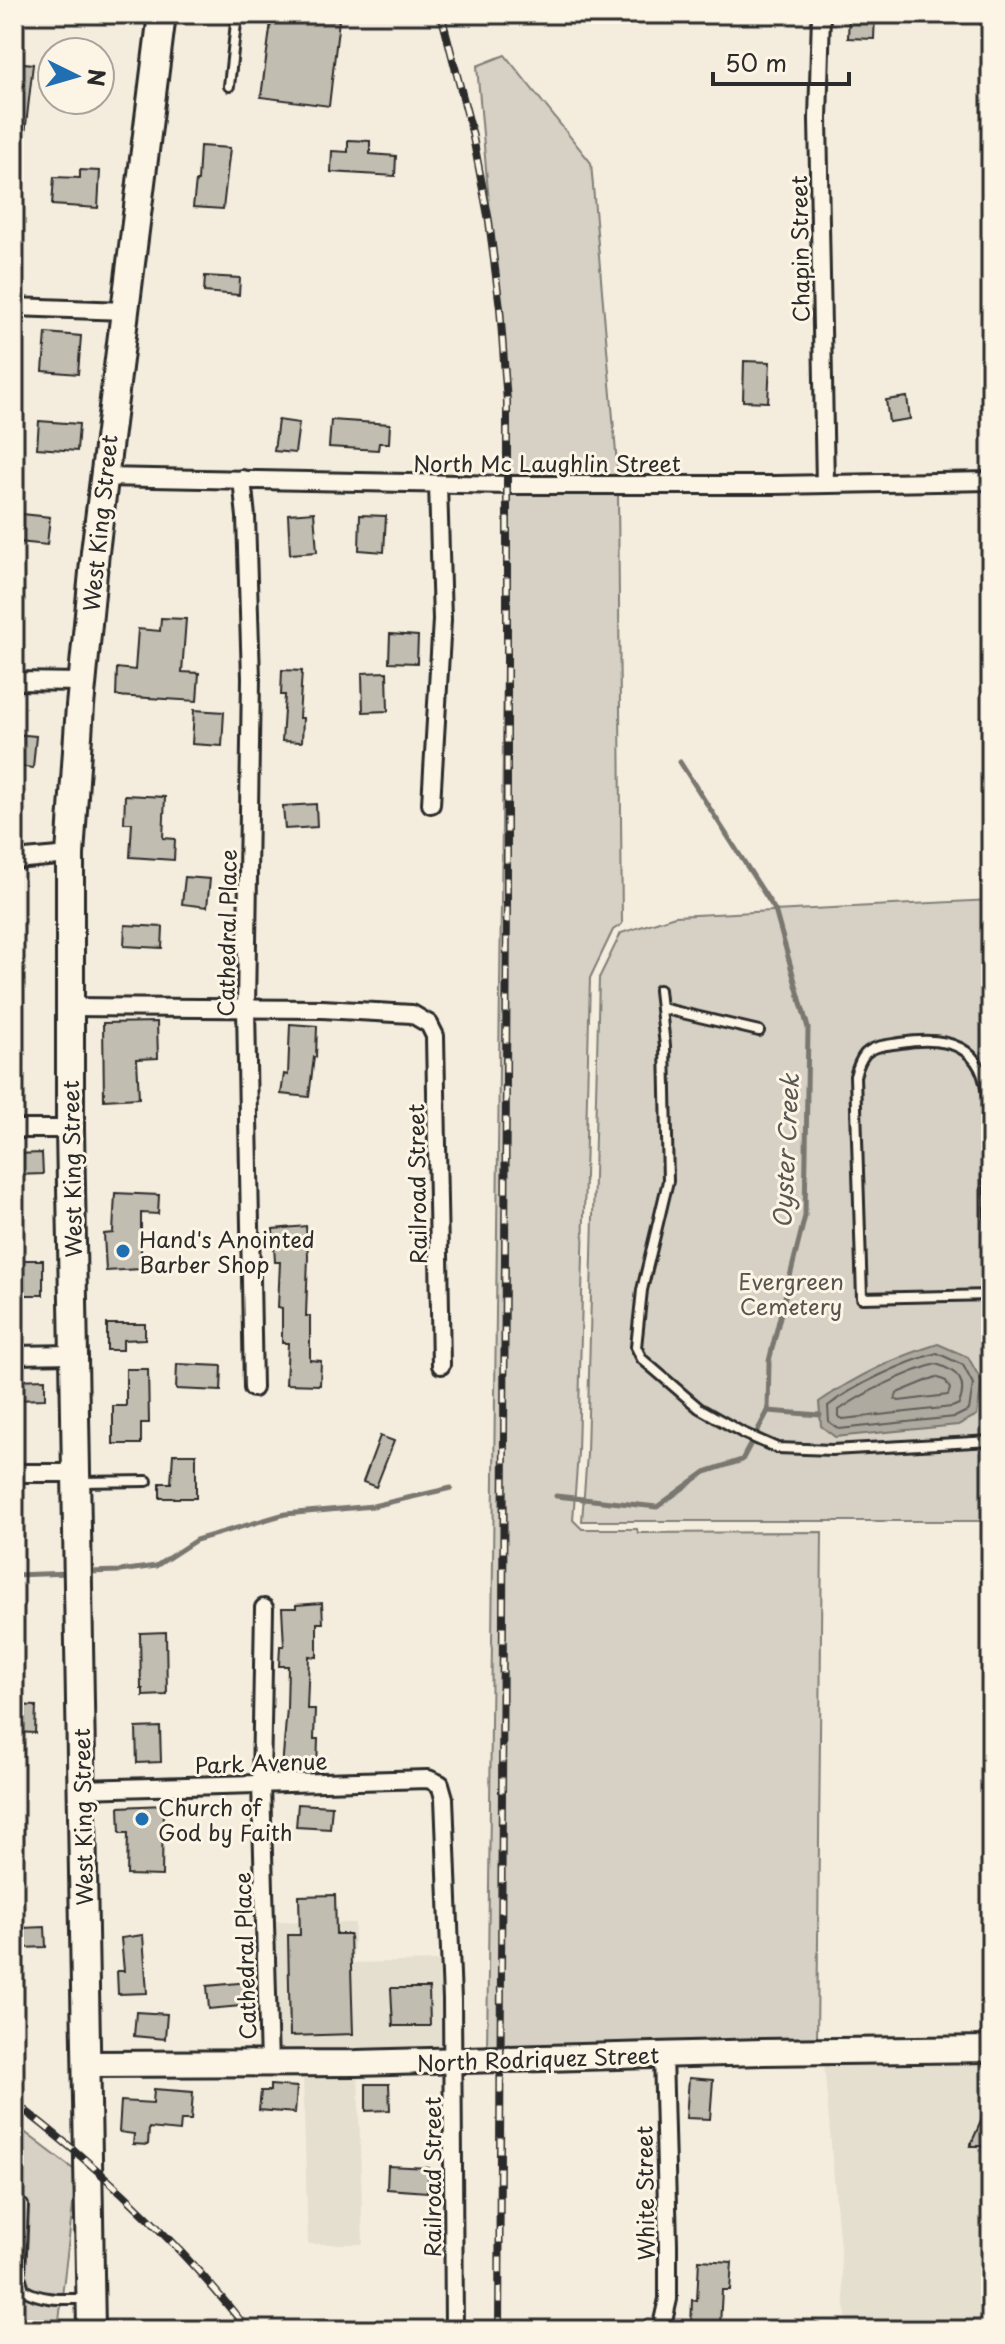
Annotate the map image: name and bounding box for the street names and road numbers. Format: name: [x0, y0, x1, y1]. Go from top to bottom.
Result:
street label: Chapin Street: [781, 175, 817, 323]
street label: West King Street: [73, 433, 125, 613]
street label: North Mc Laughlin Street: [413, 446, 681, 479]
street label: Cathedral Place: [208, 849, 244, 1017]
street label: West King Street: [53, 1080, 89, 1258]
street label: Railroad Street: [398, 1103, 434, 1265]
street label: West King Street: [64, 1728, 100, 1906]
street label: Park Avenue: [194, 1743, 328, 1781]
street label: Cathedral Place: [225, 1872, 263, 2040]
street label: North Rodriquez Street: [416, 2037, 660, 2079]
street label: Railroad Street: [415, 2097, 448, 2257]
street label: White Street: [626, 2125, 662, 2261]

